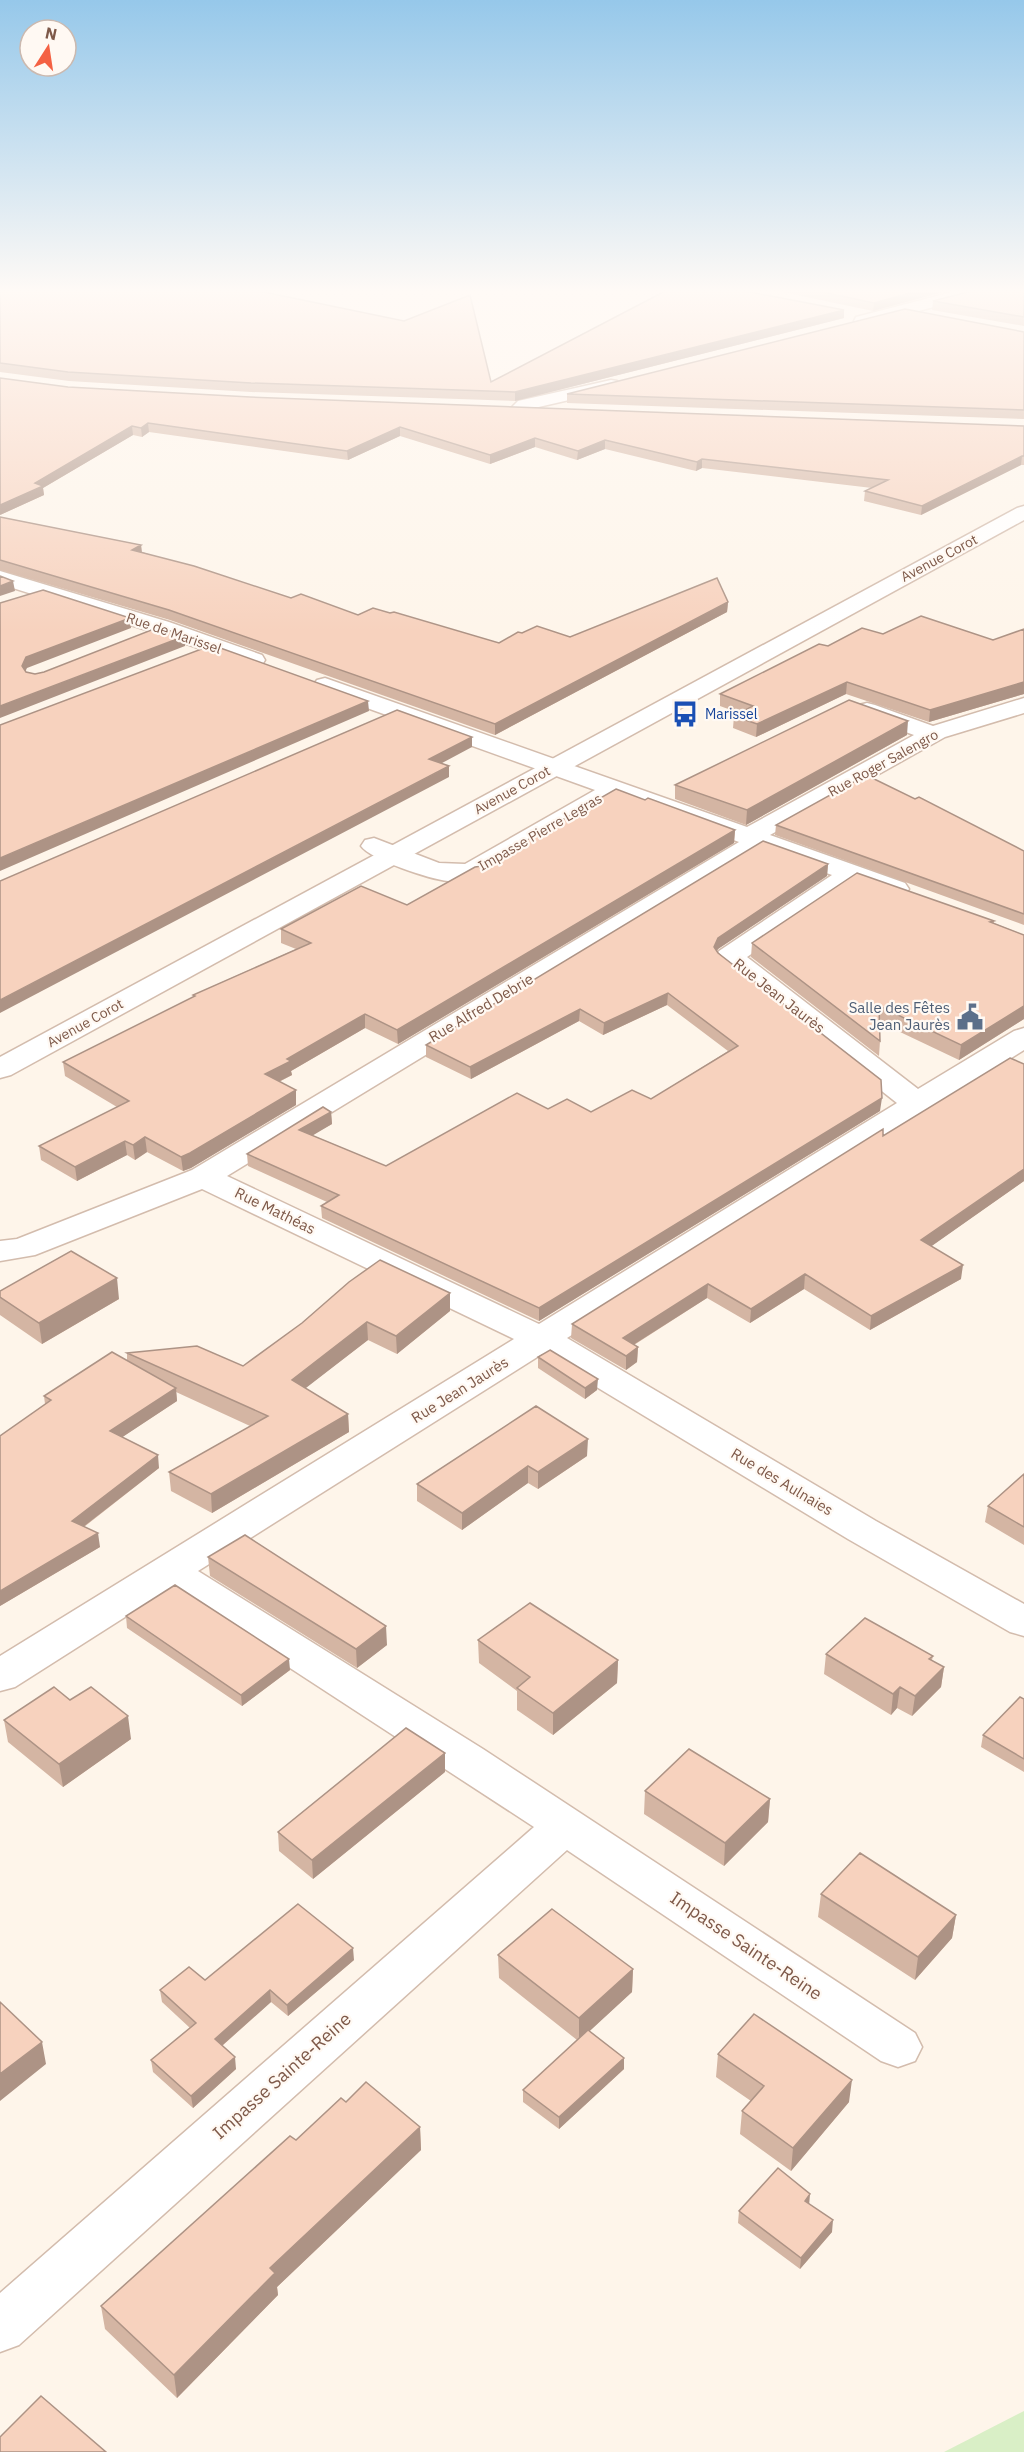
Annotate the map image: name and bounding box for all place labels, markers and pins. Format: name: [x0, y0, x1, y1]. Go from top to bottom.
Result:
bus stop icon: Marissel: [670, 699, 700, 729]
place label: Marissel: [705, 705, 758, 723]
place label: Salle des Fêtes Jean Jaurès: [849, 998, 950, 1034]
public building icon: Salle des Fêtes Jean Jaurès: [955, 1002, 985, 1032]

